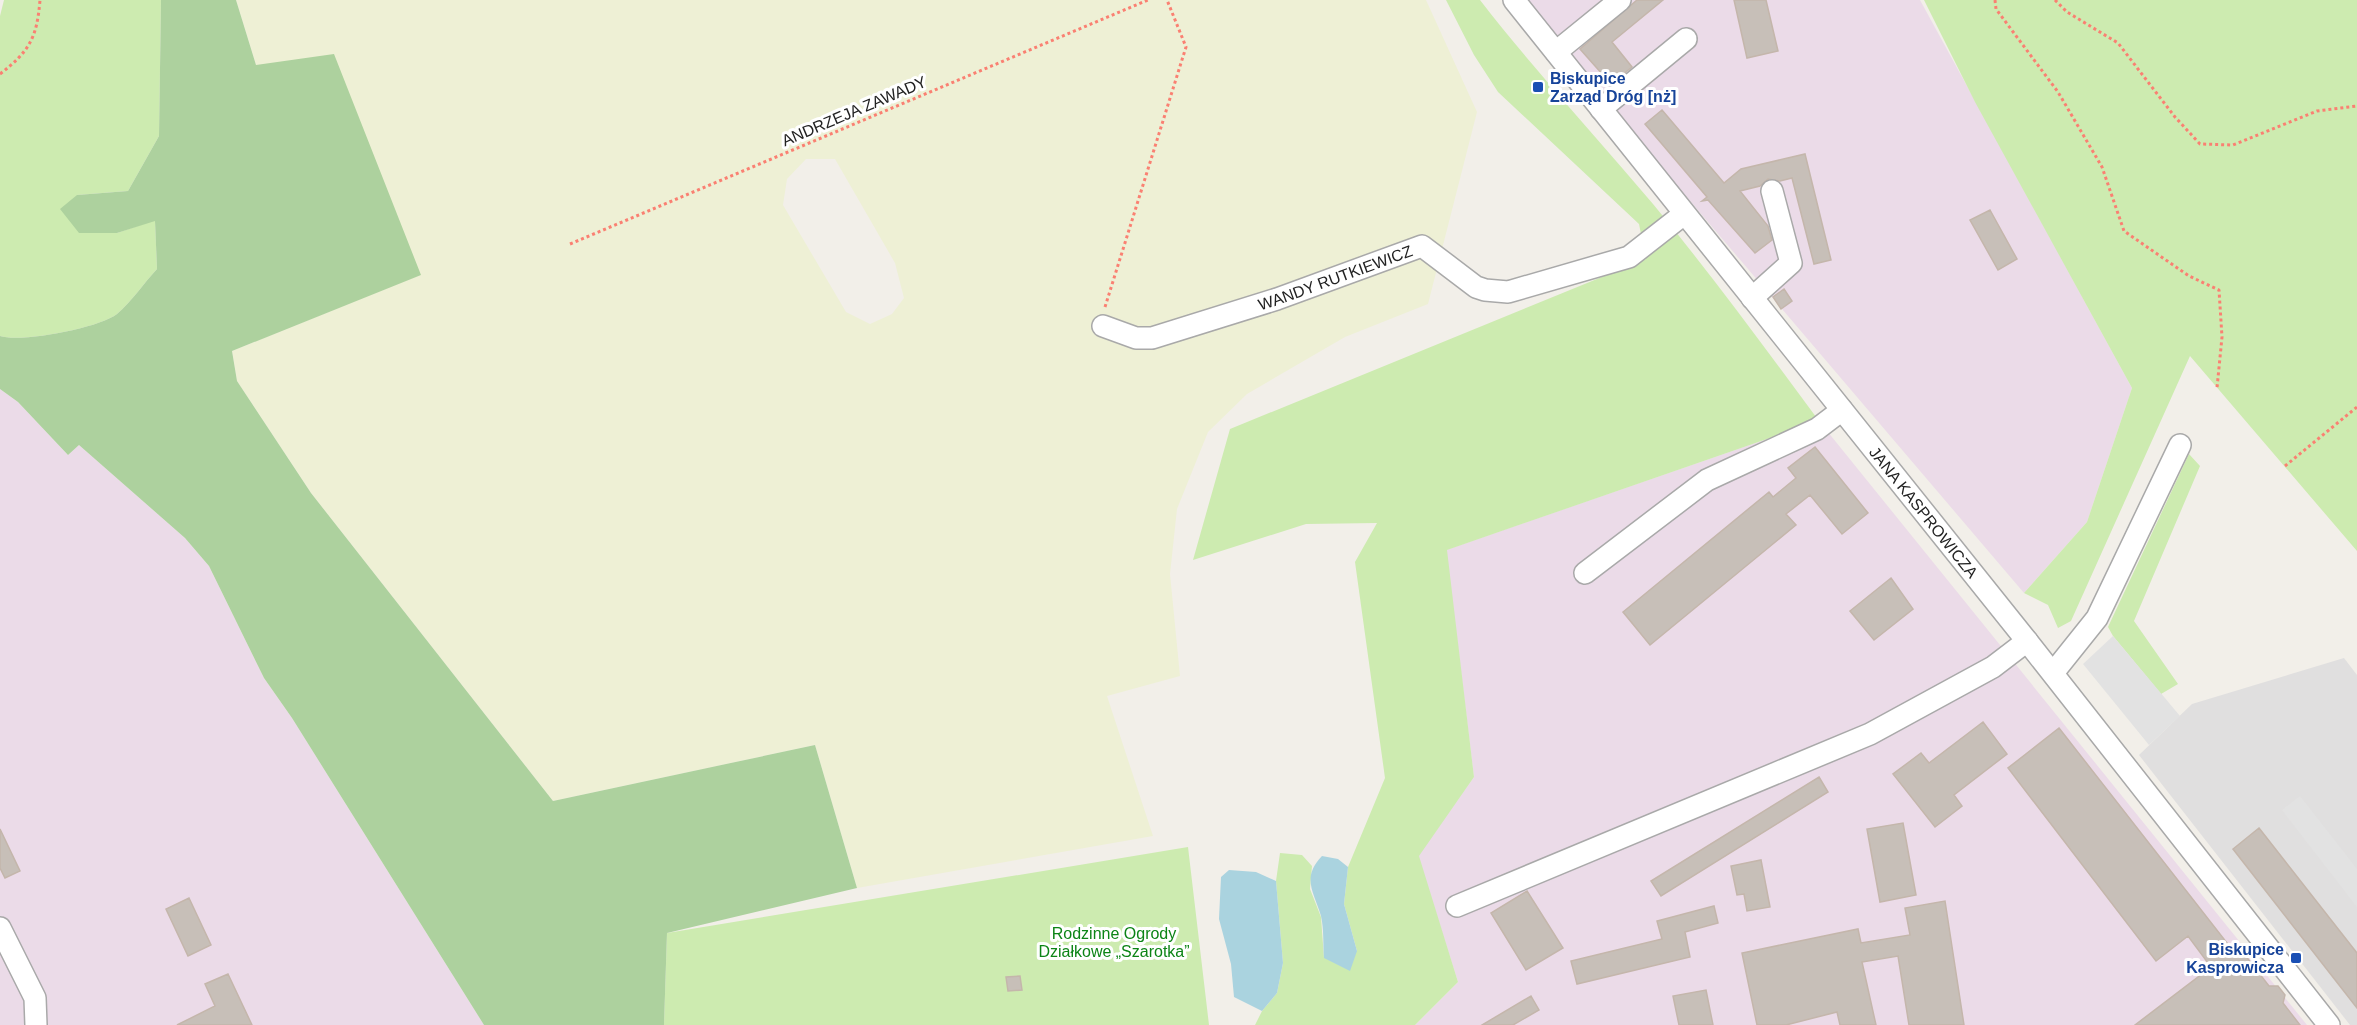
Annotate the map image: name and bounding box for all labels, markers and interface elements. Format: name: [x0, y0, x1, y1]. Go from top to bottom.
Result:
place label: Biskupice Zarząd Dróg [nż]: [1550, 70, 1676, 105]
street label: ANDRZEJA ZAWADY: [779, 73, 929, 149]
marker: Biskupice Zarząd Dróg [nż]: [1531, 80, 1545, 94]
street label: WANDY RUTKIEWICZ: [1256, 242, 1415, 313]
street label: JANA KASPROWICZA: [1866, 443, 1982, 581]
park label: Rodzinne Ogrody Działkowe „Szarotka”: [1038, 925, 1190, 960]
place label: Biskupice Kasprowicza: [2186, 941, 2284, 976]
marker: Biskupice Kasprowicza: [2289, 951, 2303, 965]

